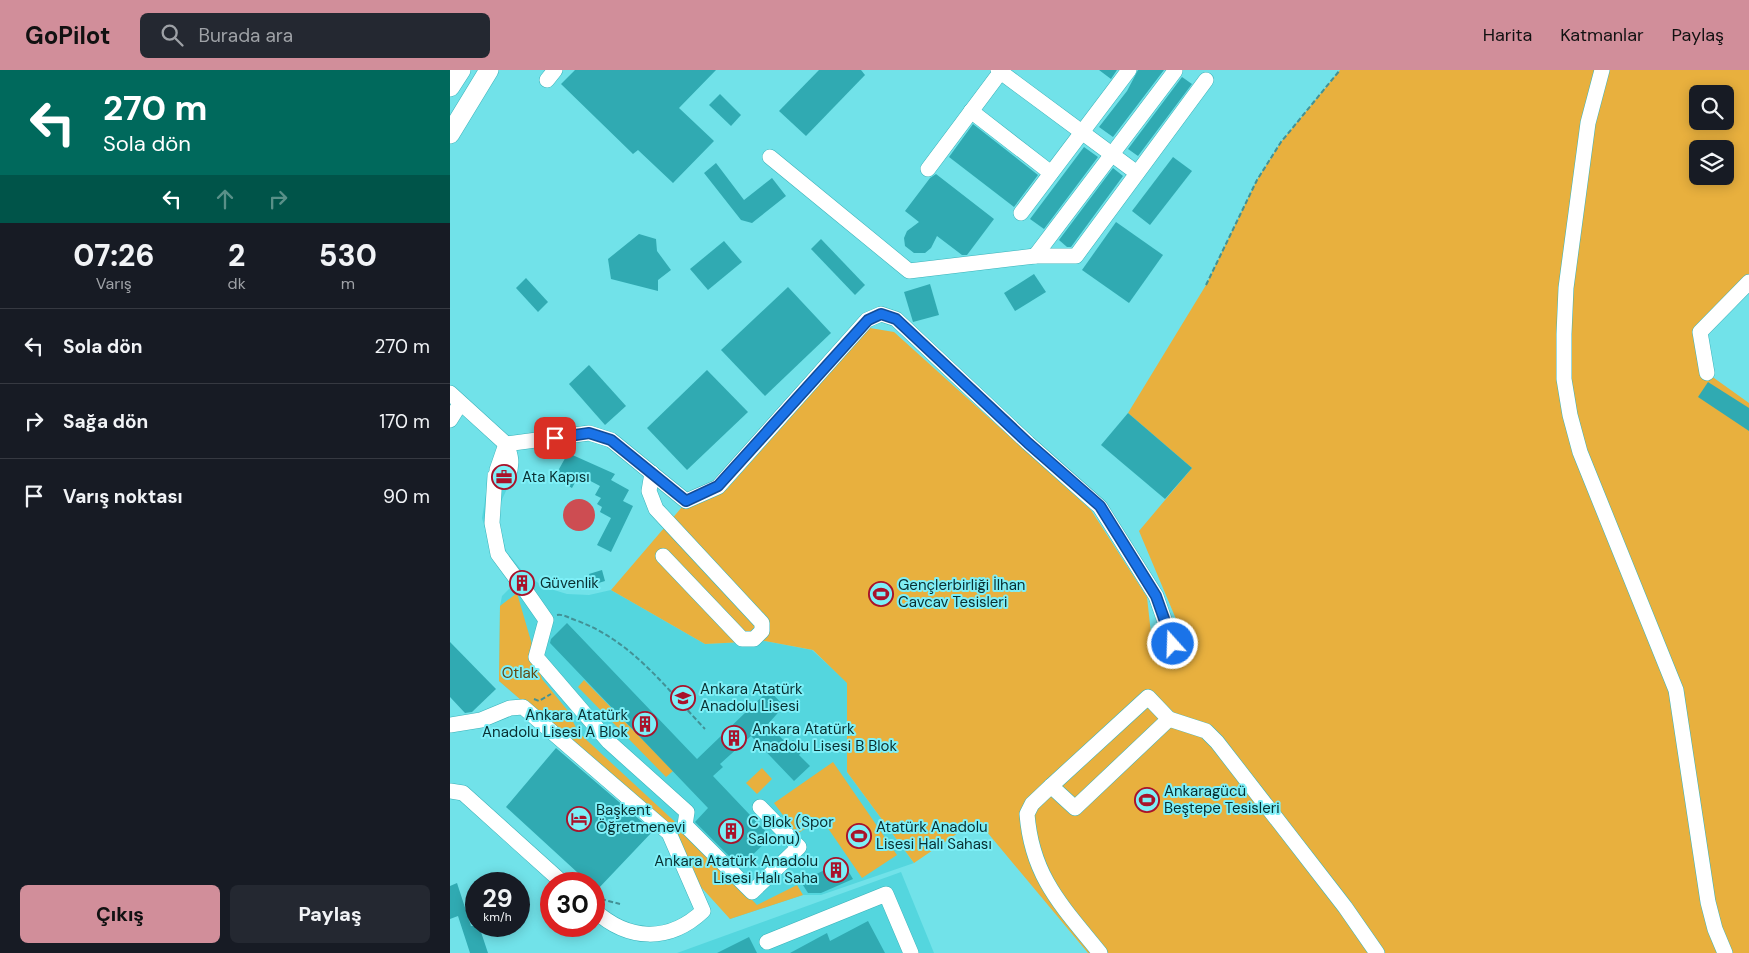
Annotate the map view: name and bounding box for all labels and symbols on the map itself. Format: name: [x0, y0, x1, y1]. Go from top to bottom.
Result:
pin: [534, 417, 576, 459]
office icon: Ata Kapısı: [491, 464, 517, 490]
place label: Ata Kapısı: [522, 467, 590, 487]
building icon: Güvenlik: [509, 570, 535, 596]
place label: Güvenlik: [540, 573, 599, 593]
place label: Gençlerbirliği İlhan Cavcav Tesisleri: [898, 575, 1025, 612]
sports icon: Gençlerbirliği İlhan Cavcav Tesisleri: [868, 581, 894, 607]
position arrow: [1146, 617, 1198, 669]
park label: Otlak: [502, 663, 539, 683]
place label: Ankara Atatürk Anadolu Lisesi: [700, 679, 803, 716]
school or university icon: Ankara Atatürk Anadolu Lisesi: [670, 685, 696, 711]
place label: Ankara Atatürk Anadolu Lisesi A Blok: [482, 705, 628, 742]
building icon: Ankara Atatürk Anadolu Lisesi A Blok: [632, 711, 658, 737]
place label: Ankara Atatürk Anadolu Lisesi B Blok: [752, 719, 897, 756]
building icon: Ankara Atatürk Anadolu Lisesi B Blok: [721, 725, 747, 751]
place label: Ankaragücü Beştepe Tesisleri: [1164, 781, 1280, 818]
sports icon: Ankaragücü Beştepe Tesisleri: [1134, 787, 1160, 813]
place label: Başkent Öğretmenevi: [596, 800, 685, 837]
hotel icon: Başkent Öğretmenevi: [566, 806, 592, 832]
place label: C Blok (Spor Salonu): [748, 812, 834, 849]
place label: Atatürk Anadolu Lisesi Halı Sahası: [876, 817, 992, 854]
building icon: C Blok (Spor Salonu): [718, 818, 744, 844]
sports icon: Atatürk Anadolu Lisesi Halı Sahası: [846, 823, 872, 849]
place label: Ankara Atatürk Anadolu Lisesi Halı Saha: [654, 851, 818, 888]
building icon: Ankara Atatürk Anadolu Lisesi Halı Saha: [823, 857, 849, 883]
speed limit sign: 30: [540, 872, 605, 937]

